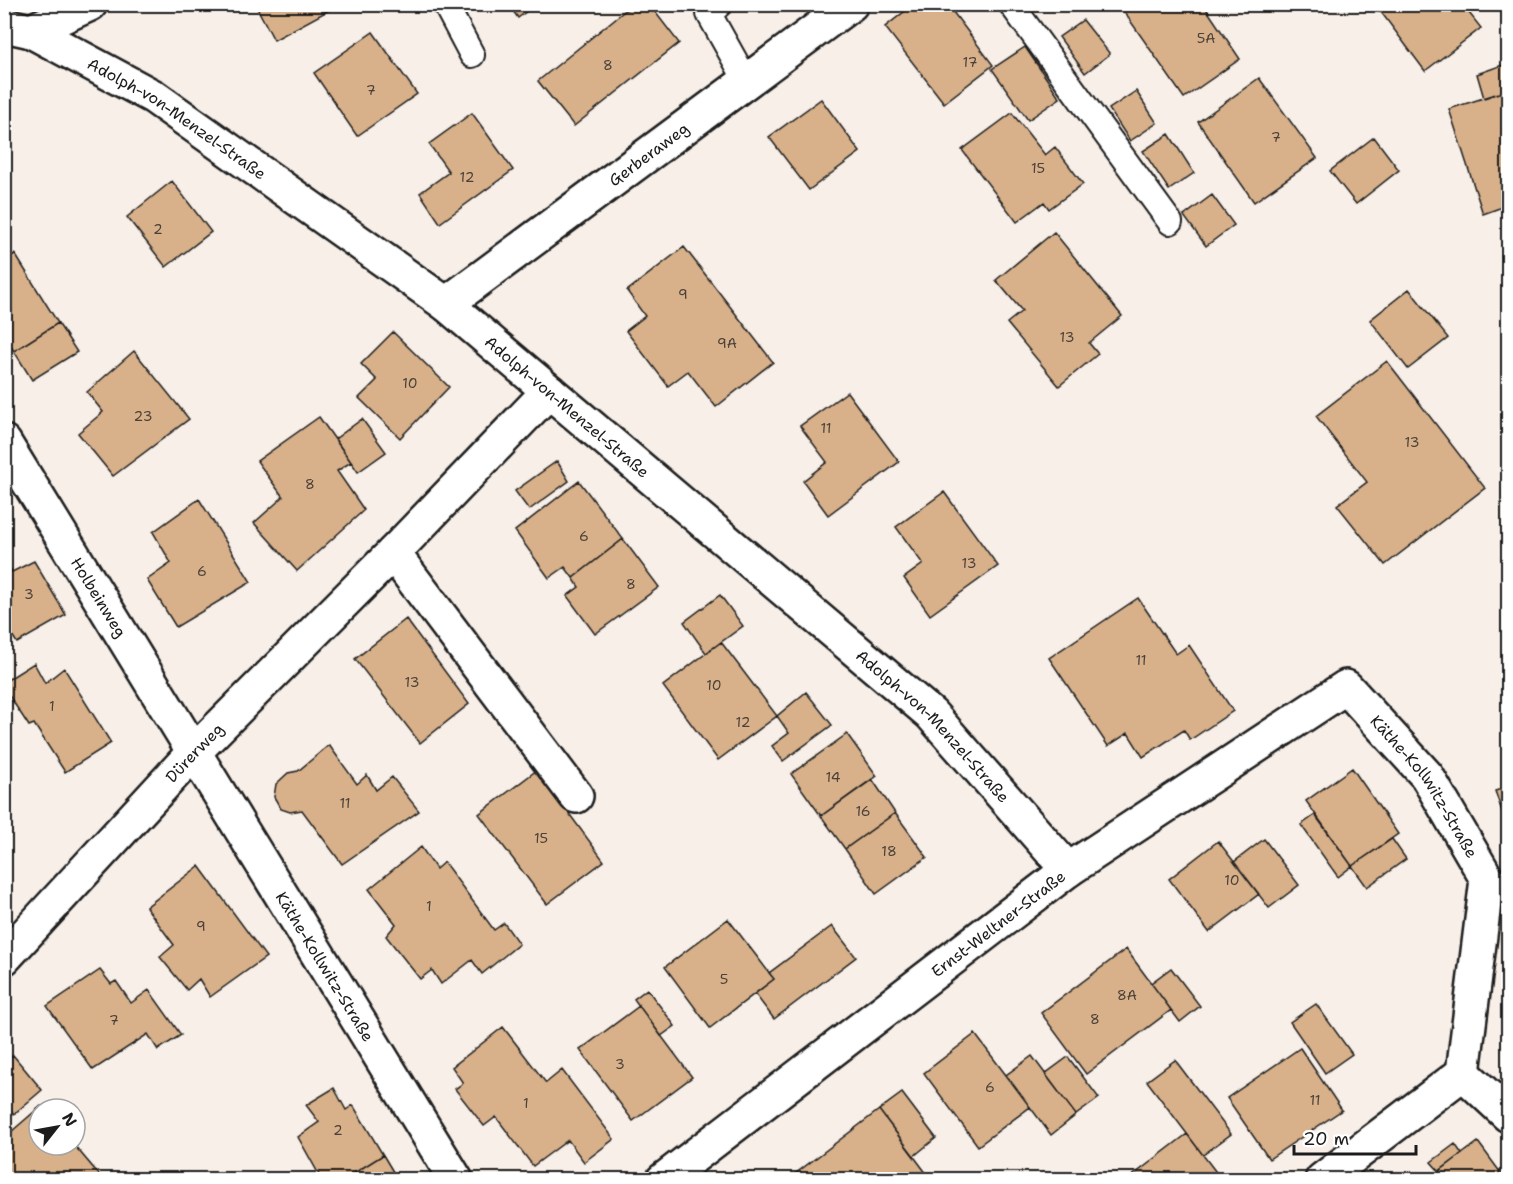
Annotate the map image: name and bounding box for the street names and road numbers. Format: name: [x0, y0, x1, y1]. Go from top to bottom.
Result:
street label: Adolph-von-Menzel-Straße: [84, 53, 270, 184]
street label: Gerberaweg: [604, 117, 693, 191]
street label: Adolph-von-Menzel-Straße: [481, 331, 654, 482]
street label: Holbeinweg: [66, 553, 132, 642]
street label: Adolph-von-Menzel-Straße: [852, 645, 1014, 807]
street label: Käthe-Kollwitz-Straße: [1366, 710, 1483, 862]
street label: Dürerweg: [161, 718, 228, 787]
street label: Ernst-Weltner-Straße: [927, 865, 1069, 982]
street label: Käthe-Kollwitz-Straße: [271, 888, 379, 1045]

